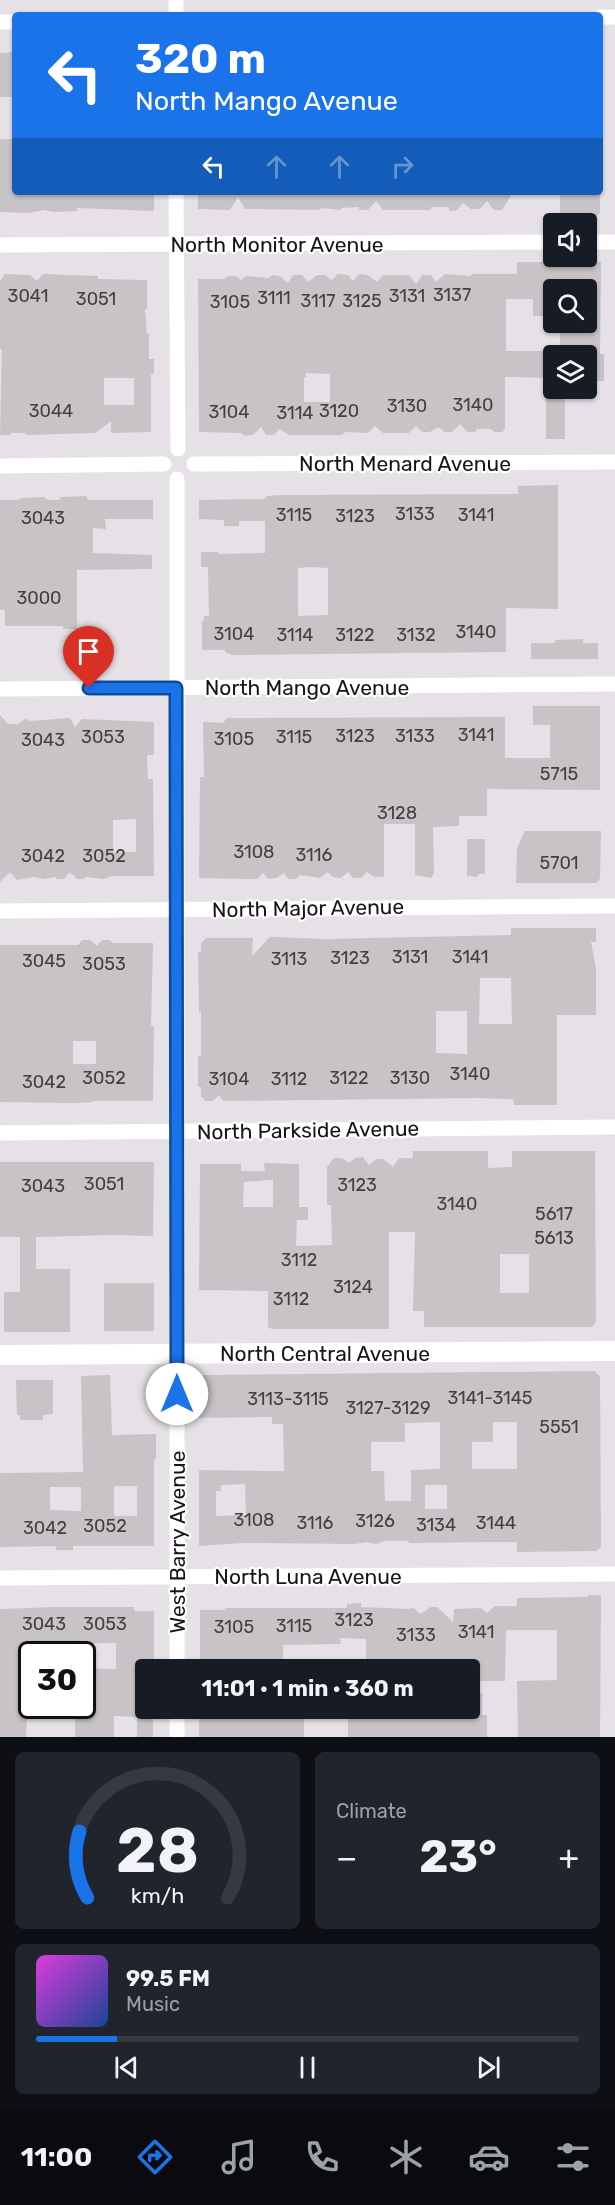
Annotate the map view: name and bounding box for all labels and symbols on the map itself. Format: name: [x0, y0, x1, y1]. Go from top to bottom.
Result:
street label: North Monitor Avenue: [170, 232, 384, 257]
house number: 3137: [433, 284, 471, 306]
house number: 3041: [8, 285, 48, 307]
house number: 3131: [389, 285, 425, 307]
house number: 3111: [257, 287, 291, 309]
house number: 3051: [76, 288, 116, 310]
house number: 3117: [300, 290, 336, 312]
house number: 3125: [342, 290, 382, 312]
house number: 3105: [210, 291, 250, 313]
house number: 3140: [453, 394, 493, 416]
house number: 3130: [387, 395, 427, 417]
house number: 3044: [29, 400, 73, 422]
house number: 3120: [319, 400, 359, 422]
house number: 3104: [209, 401, 249, 423]
house number: 3114: [276, 402, 314, 424]
street label: North Menard Avenue: [299, 451, 511, 476]
house number: 3133: [395, 503, 435, 525]
house number: 3115: [276, 504, 312, 526]
house number: 3141: [458, 504, 494, 526]
house number: 3123: [335, 505, 375, 527]
house number: 3043: [21, 507, 65, 529]
house number: 3000: [16, 587, 62, 609]
house number: 3140: [456, 621, 496, 643]
house number: 3104: [214, 623, 254, 645]
house number: 3114: [276, 624, 314, 646]
house number: 3122: [335, 624, 375, 646]
house number: 3132: [396, 624, 436, 646]
pin: [63, 626, 114, 688]
street label: North Mango Avenue: [205, 675, 409, 700]
house number: 3141: [458, 724, 494, 746]
house number: 3123: [335, 725, 375, 747]
house number: 3133: [395, 725, 435, 747]
house number: 3053: [81, 726, 125, 748]
house number: 3115: [276, 726, 312, 748]
house number: 3105: [214, 728, 254, 750]
house number: 3043: [21, 729, 65, 751]
house number: 5715: [540, 763, 578, 785]
house number: 3128: [377, 802, 417, 824]
house number: 3108: [233, 841, 275, 863]
house number: 3116: [296, 844, 333, 866]
house number: 3042: [21, 845, 65, 867]
house number: 3052: [82, 845, 126, 867]
house number: 5701: [539, 852, 579, 874]
street label: North Major Avenue: [212, 894, 404, 922]
house number: 3131: [392, 946, 428, 968]
house number: 3141: [452, 946, 488, 968]
house number: 3123: [330, 947, 370, 969]
house number: 3113: [271, 948, 307, 970]
house number: 3045: [22, 950, 66, 972]
house number: 3053: [82, 953, 126, 975]
house number: 3140: [450, 1063, 490, 1085]
house number: 3052: [82, 1067, 126, 1089]
house number: 3122: [329, 1067, 369, 1089]
house number: 3130: [390, 1067, 430, 1089]
house number: 3104: [209, 1068, 249, 1090]
house number: 3112: [271, 1068, 307, 1090]
house number: 3042: [22, 1071, 66, 1093]
street label: North Parkside Avenue: [197, 1116, 419, 1144]
house number: 3051: [84, 1173, 124, 1195]
house number: 3123: [337, 1174, 377, 1196]
house number: 3043: [21, 1175, 65, 1197]
house number: 3140: [437, 1193, 477, 1215]
house number: 5617: [535, 1203, 573, 1225]
house number: 5613: [534, 1227, 574, 1249]
house number: 3112: [281, 1249, 317, 1271]
house number: 3124: [333, 1276, 373, 1298]
house number: 3112: [273, 1288, 309, 1310]
street label: North Central Avenue: [220, 1341, 430, 1366]
position arrow: [145, 1362, 209, 1426]
house number: 3141-3145: [447, 1387, 533, 1409]
house number: 3113-3115: [247, 1388, 329, 1410]
house number: 3127-3129: [345, 1397, 431, 1419]
house number: 5551: [539, 1416, 579, 1438]
street label: West Barry Avenue: [165, 1451, 190, 1633]
house number: 3108: [233, 1509, 275, 1531]
house number: 3126: [355, 1510, 395, 1532]
house number: 3116: [297, 1512, 334, 1534]
house number: 3144: [476, 1512, 516, 1534]
house number: 3134: [416, 1514, 456, 1536]
house number: 3052: [83, 1515, 127, 1537]
house number: 3042: [23, 1517, 67, 1539]
street label: North Luna Avenue: [214, 1564, 402, 1589]
house number: 3123: [334, 1609, 374, 1631]
house number: 3043: [22, 1613, 66, 1635]
house number: 3053: [83, 1613, 127, 1635]
house number: 3115: [276, 1615, 312, 1637]
house number: 3105: [214, 1616, 254, 1638]
house number: 3141: [458, 1621, 494, 1643]
house number: 3133: [396, 1624, 436, 1646]
speed limit sign: 30: [18, 1641, 96, 1719]

